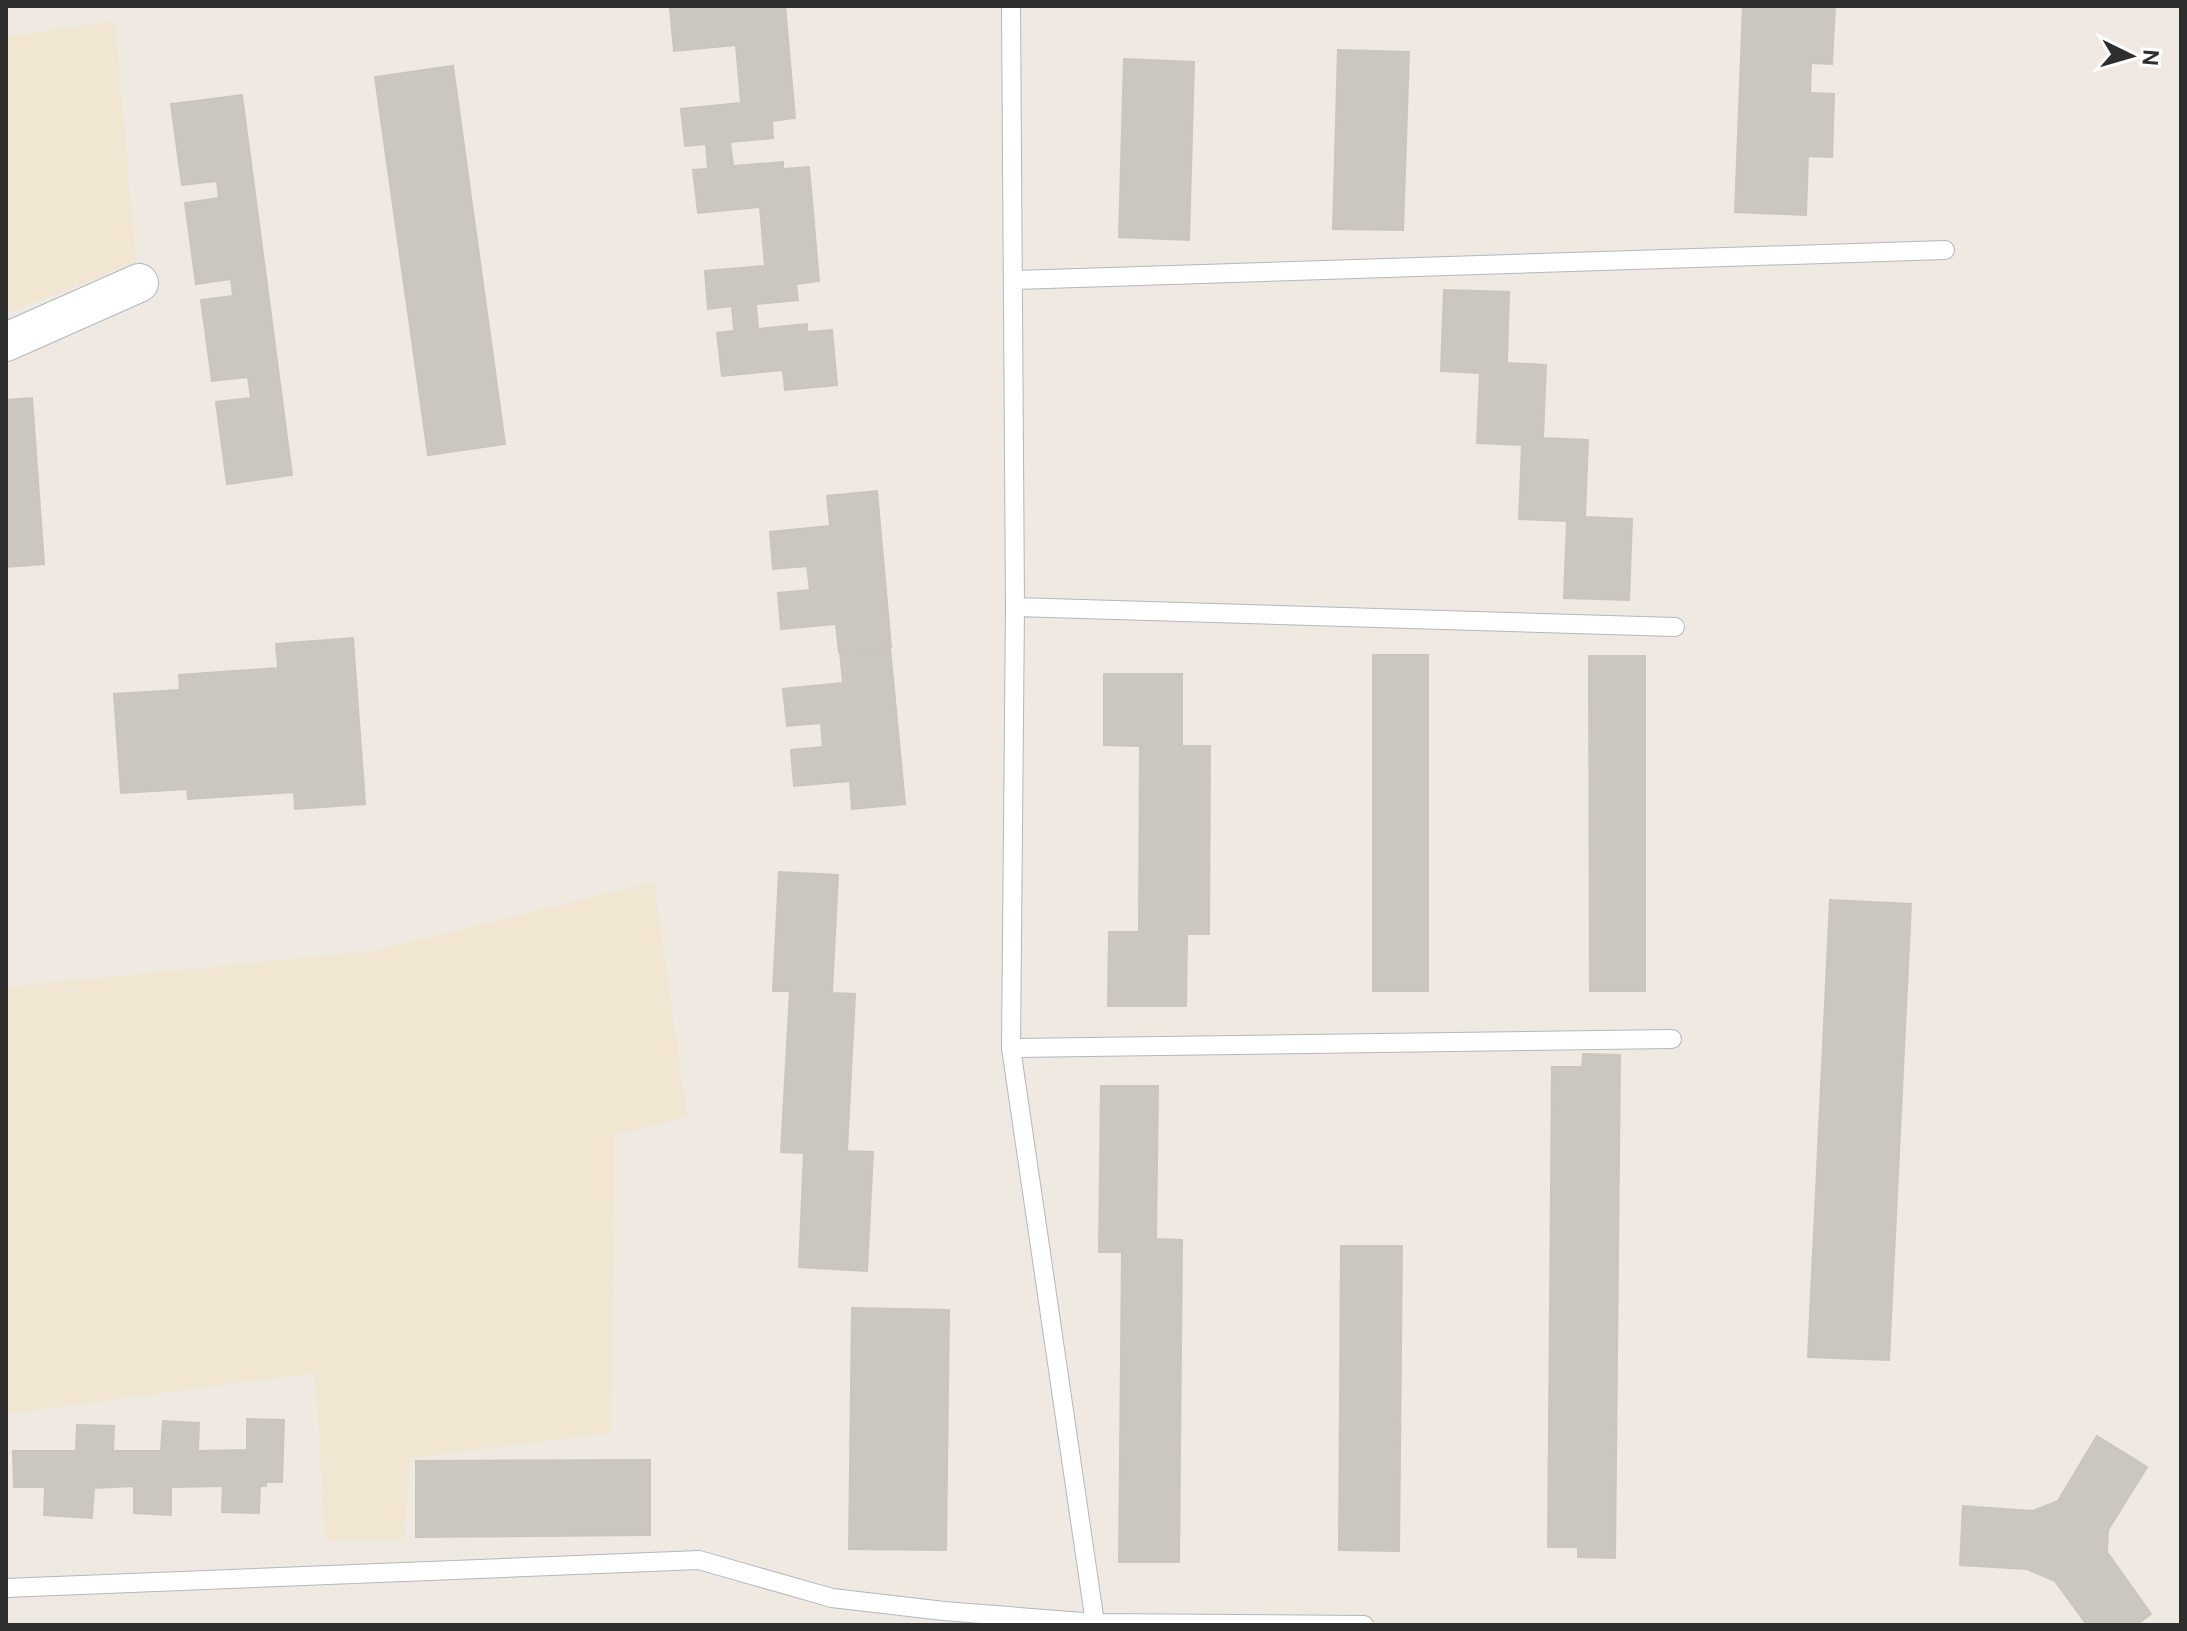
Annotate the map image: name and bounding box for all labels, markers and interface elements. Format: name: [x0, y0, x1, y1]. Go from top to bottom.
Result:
north arrow: [2091, 16, 2171, 96]
text: N: [2135, 48, 2166, 67]

